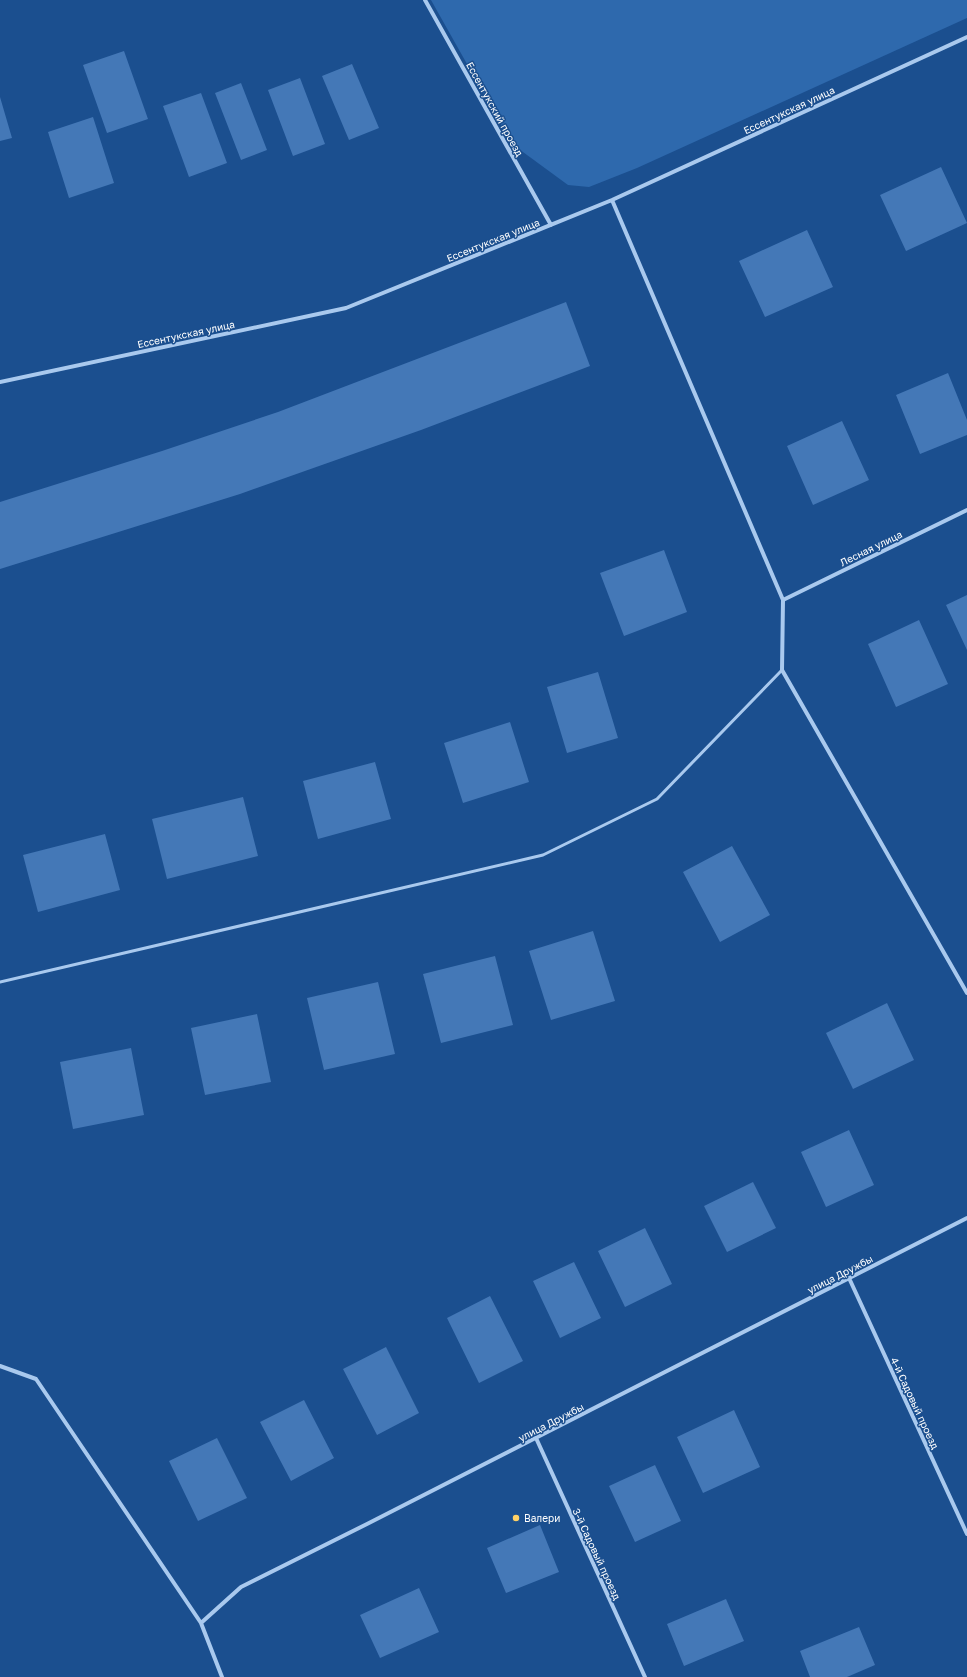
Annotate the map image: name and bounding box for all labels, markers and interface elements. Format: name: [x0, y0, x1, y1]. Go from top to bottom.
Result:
street label: Ессентукский проезд: [464, 60, 526, 158]
street label: Ессентукская улица: [741, 84, 837, 136]
street label: Ессентукская улица: [445, 216, 541, 264]
street label: Ессентукская улица: [136, 318, 236, 350]
street label: Лесная улица: [838, 528, 904, 568]
street label: улица Дружбы: [805, 1252, 875, 1296]
street label: 4-й Садовый проезд: [888, 1355, 942, 1451]
street label: улица Дружбы: [516, 1400, 586, 1444]
street label: 3-й Садовый проезд: [571, 1506, 623, 1602]
place label: Валери: [524, 1512, 560, 1524]
marker: Валери: [511, 1513, 521, 1523]

